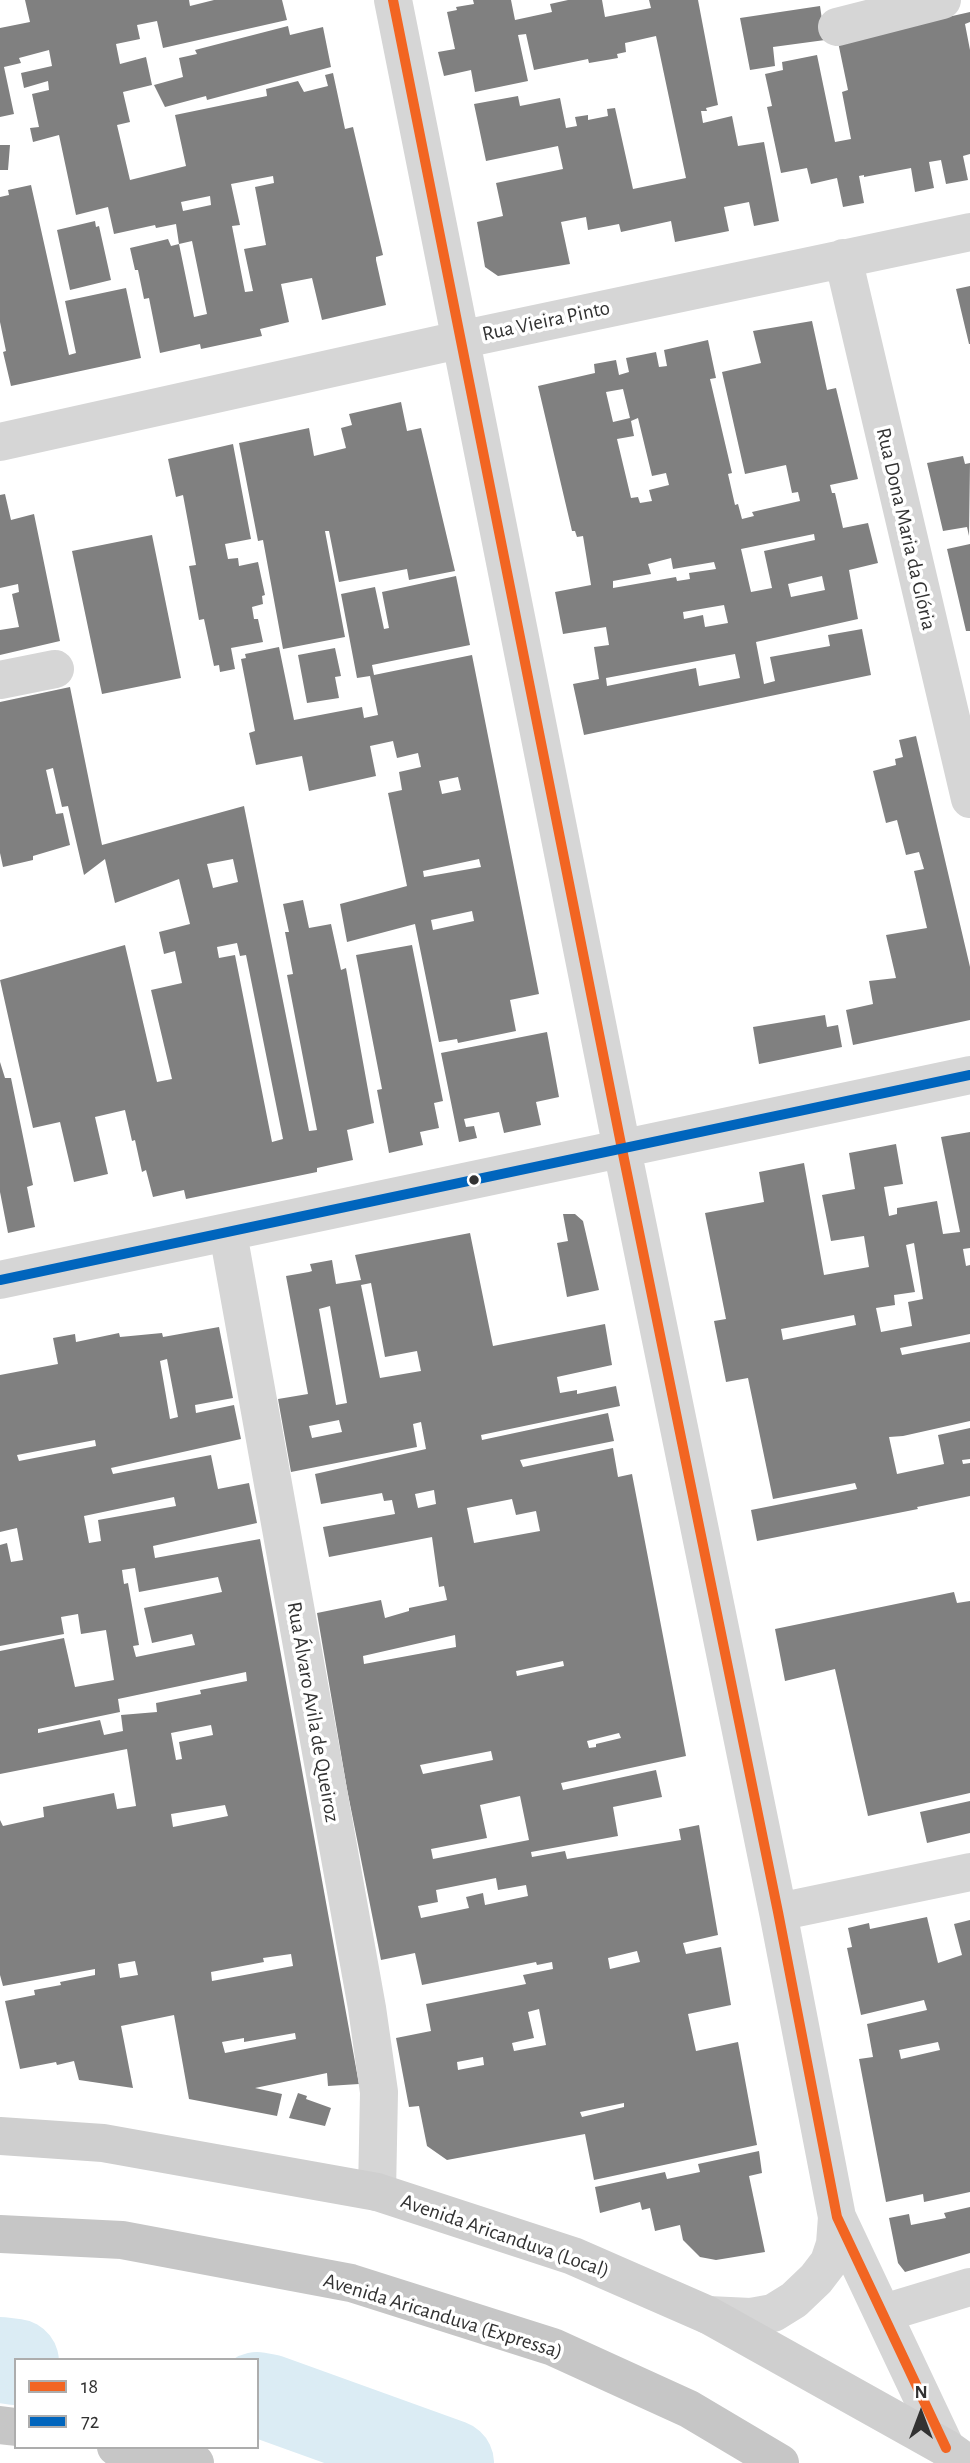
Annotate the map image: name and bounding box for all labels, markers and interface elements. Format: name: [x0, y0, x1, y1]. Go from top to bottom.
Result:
street label: Rua Vieira Pinto: [480, 295, 612, 347]
street label: Rua Dona Maria da Glória: [870, 425, 942, 633]
unlabelled marker: [467, 1173, 481, 1187]
street label: Rua Álvaro Avila de Queiroz: [281, 1600, 345, 1824]
street label: Avenida Aricanduva (Local): [397, 2188, 613, 2284]
street label: Avenida Aricanduva (Expressa): [320, 2268, 566, 2364]
legend: [14, 2358, 259, 2449]
text: 18: [81, 2376, 98, 2397]
north arrow: [886, 2379, 956, 2449]
text: N: [914, 2383, 928, 2402]
text: 72: [81, 2411, 99, 2432]

